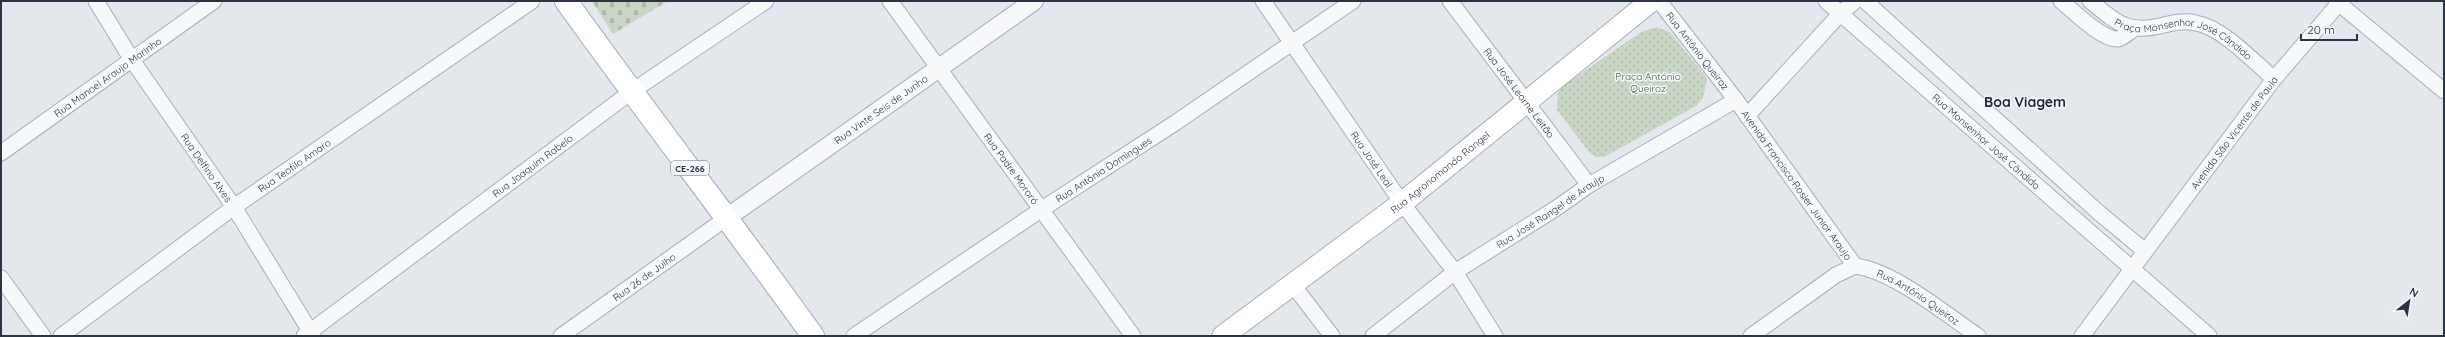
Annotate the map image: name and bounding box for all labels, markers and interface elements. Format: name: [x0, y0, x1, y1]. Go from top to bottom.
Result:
street label: Rua Antônio Queiroz: [1663, 9, 1732, 92]
street label: Praça Monsenhor José Cândido: [2112, 15, 2255, 62]
scale bar: [2301, 16, 2357, 42]
text: 20 m: [2307, 22, 2335, 37]
street label: Rua Manoel Araujo Marinho: [51, 34, 164, 120]
street label: Rua José Leorne Leitão: [1481, 45, 1558, 140]
park label: Praça António Queiroz: [1615, 70, 1681, 95]
street label: Rua Vinte Seis de Junho: [831, 72, 930, 147]
street label: Avenida São Vicente de Paula: [2188, 73, 2281, 192]
street label: Rua Monsenhor José Cândido: [1930, 91, 2043, 192]
district label: Boa Viagem: [1984, 93, 2066, 111]
street label: Avenida Francisco Rosier Junior Araujo: [1739, 107, 1855, 263]
street label: Rua Agronomando Rangel: [1388, 128, 1492, 216]
street label: Rua José Leal: [1348, 129, 1396, 190]
street label: Rua Padre Mororó: [981, 130, 1042, 207]
street label: Rua Delfino Alves: [178, 131, 235, 205]
street label: Rua Joaquim Rabelo: [489, 131, 575, 200]
street label: Rua Antônio Domingues: [1053, 133, 1154, 205]
street label: Rua Teofilo Amaro: [255, 136, 333, 195]
road number: CE-266: [671, 161, 709, 175]
street label: Rua José Rangel de Araujp: [1494, 171, 1606, 251]
street label: Rua 26 de Julho: [610, 250, 678, 304]
street label: Rua Antônio Queiroz: [1875, 266, 1962, 328]
north arrow: [2389, 281, 2429, 321]
text: N: [2407, 284, 2421, 300]

